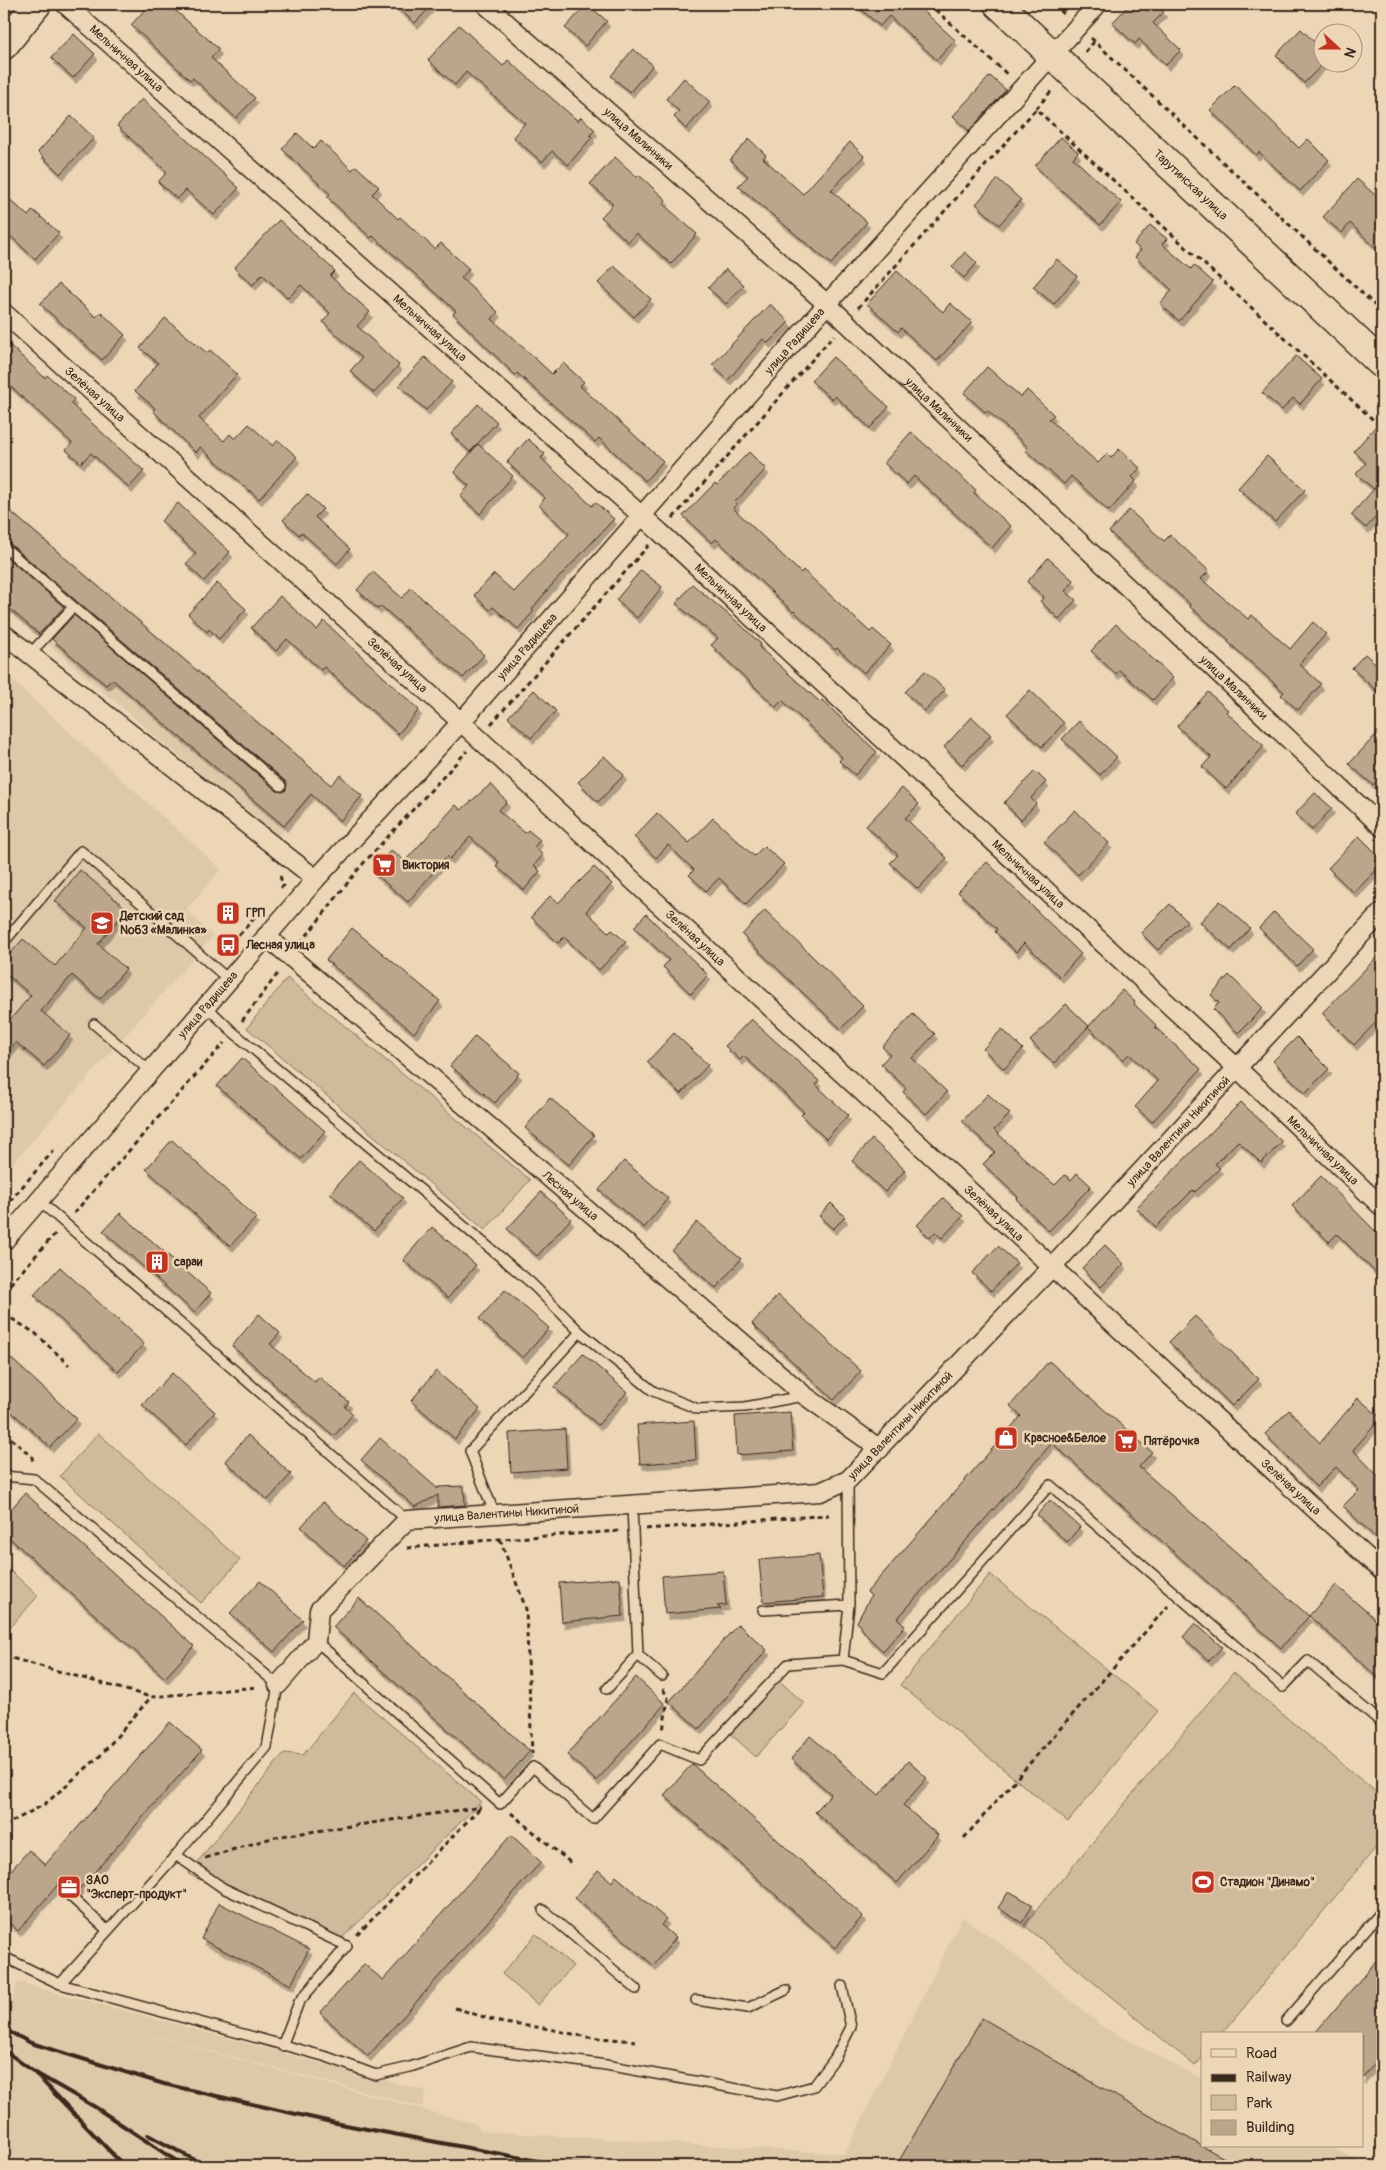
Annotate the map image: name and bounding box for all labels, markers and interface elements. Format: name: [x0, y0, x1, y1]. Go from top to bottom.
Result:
street label: Мельничная улица: [86, 22, 166, 96]
north arrow: [1314, 22, 1364, 72]
text: N: [1340, 45, 1359, 60]
street label: улица Малинники: [600, 104, 676, 174]
street label: Тарутинская улица: [1150, 146, 1231, 224]
street label: Мельничная улица: [390, 292, 470, 365]
street label: улица Радищева: [761, 305, 828, 379]
street label: Зелёная улица: [61, 364, 128, 426]
street label: улица Малинники: [901, 374, 976, 446]
street label: Мельничная улица: [691, 561, 770, 636]
street label: улица Радищева: [494, 610, 561, 684]
street label: Зелёная улица: [364, 635, 431, 697]
street label: улица Малинники: [1196, 652, 1271, 724]
street label: Мельничная улица: [988, 837, 1068, 912]
supermarket icon: Виктория: [371, 852, 397, 878]
place label: Виктория: [402, 858, 450, 873]
building icon: ГРП: [215, 900, 241, 926]
place label: ГРП: [246, 906, 266, 921]
street label: Зелёная улица: [662, 907, 728, 970]
place label: Детский сад №63 «Малинка»: [119, 909, 207, 938]
school or university icon: Детский сад №63 «Малинка»: [89, 910, 115, 936]
bus stop icon: Лесная улица: [215, 932, 241, 958]
place label: Лесная улица: [245, 938, 315, 953]
street label: улица Радищева: [174, 968, 241, 1042]
street label: улица Валентины Никитиной: [1123, 1073, 1234, 1190]
street label: Мельничная улица: [1284, 1113, 1362, 1189]
street label: Лесная улица: [538, 1167, 601, 1224]
street label: Зелёная улица: [961, 1182, 1027, 1245]
building icon: сараи: [144, 1249, 170, 1275]
place label: сараи: [173, 1255, 203, 1270]
street label: улица Валентины Никитиной: [844, 1368, 956, 1484]
shop icon: Красное&Белое: [993, 1425, 1019, 1451]
supermarket icon: Пятёрочка: [1113, 1428, 1139, 1454]
place label: Красное&Белое: [1024, 1431, 1107, 1446]
place label: Пятёрочка: [1144, 1434, 1200, 1449]
street label: Зелёная улица: [1258, 1456, 1324, 1519]
street label: улица Валентины Никитиной: [433, 1501, 580, 1526]
sports icon: Стадион "Динамо": [1190, 1869, 1216, 1895]
place label: ЗАО "Эксперт-продукт": [86, 1873, 187, 1902]
office icon: ЗАО "Эксперт-продукт": [56, 1874, 82, 1900]
place label: Стадион "Динамо": [1220, 1875, 1315, 1890]
legend: [1201, 2032, 1364, 2148]
text: Road: [1246, 2044, 1277, 2063]
text: Railway: [1246, 2068, 1292, 2087]
text: Park: [1246, 2094, 1273, 2113]
text: Building: [1246, 2118, 1294, 2137]

